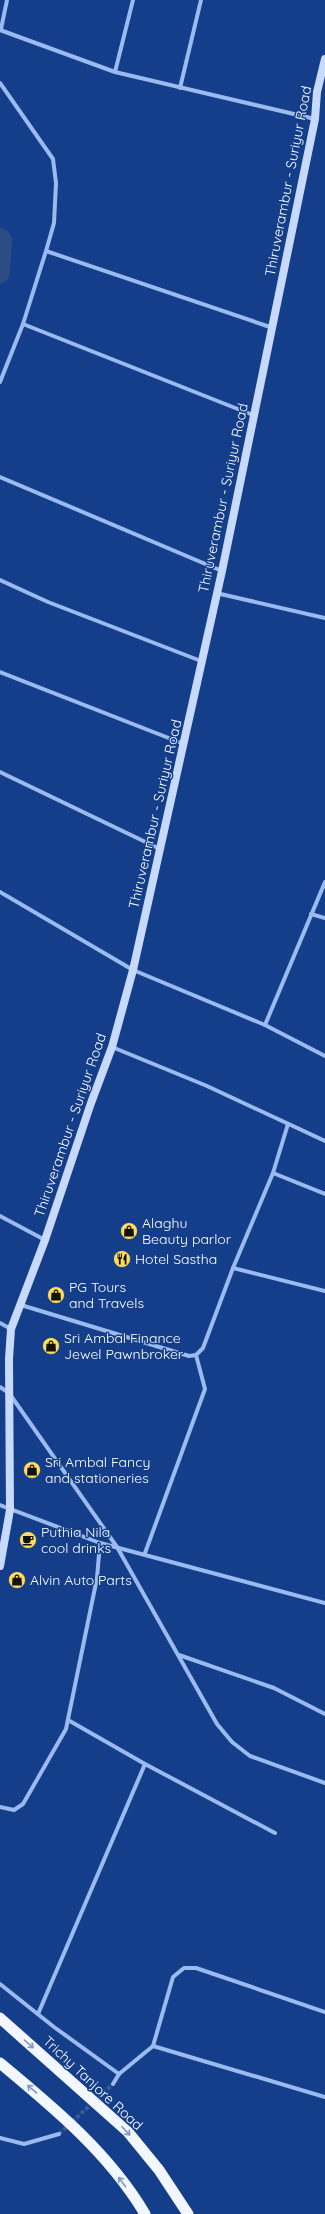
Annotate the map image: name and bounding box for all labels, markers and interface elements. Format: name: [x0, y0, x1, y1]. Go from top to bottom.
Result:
street label: Thiruverambur - Suriyur Road: [261, 84, 315, 278]
street label: Thiruverambur - Suriyur Road: [194, 401, 252, 595]
street label: Thiruverambur - Suriyur Road: [124, 718, 186, 910]
street label: Thiruverambur - Suriyur Road: [30, 1031, 110, 1219]
place label: Alaghu Beauty parlor: [142, 1214, 232, 1248]
shop icon: Alaghu Beauty parlor: [119, 1221, 139, 1241]
restaurant icon: Hotel Sastha: [112, 1249, 132, 1269]
place label: Hotel Sastha: [135, 1250, 217, 1268]
place label: PG Tours and Travels: [69, 1278, 144, 1312]
shop icon: PG Tours and Travels: [46, 1285, 66, 1305]
place label: Sri Ambal Finance Jewel Pawnbroker: [64, 1329, 184, 1363]
shop icon: Sri Ambal Finance Jewel Pawnbroker: [41, 1336, 61, 1356]
place label: Sri Ambal Fancy and stationeries: [45, 1453, 150, 1487]
shop icon: Sri Ambal Fancy and stationeries: [22, 1460, 42, 1480]
place label: Puthia Nila cool drinks: [41, 1523, 111, 1557]
cafe icon: Puthia Nila cool drinks: [18, 1530, 38, 1550]
shop icon: Alvin Auto Parts: [7, 1570, 27, 1590]
place label: Alvin Auto Parts: [30, 1571, 132, 1589]
street label: Trichy Tanjore Road: [39, 2032, 147, 2134]
one-way arrow: [24, 2039, 34, 2048]
one-way arrow: [27, 2085, 37, 2094]
one-way arrow: [121, 2126, 131, 2136]
one-way arrow: [118, 2177, 126, 2188]

